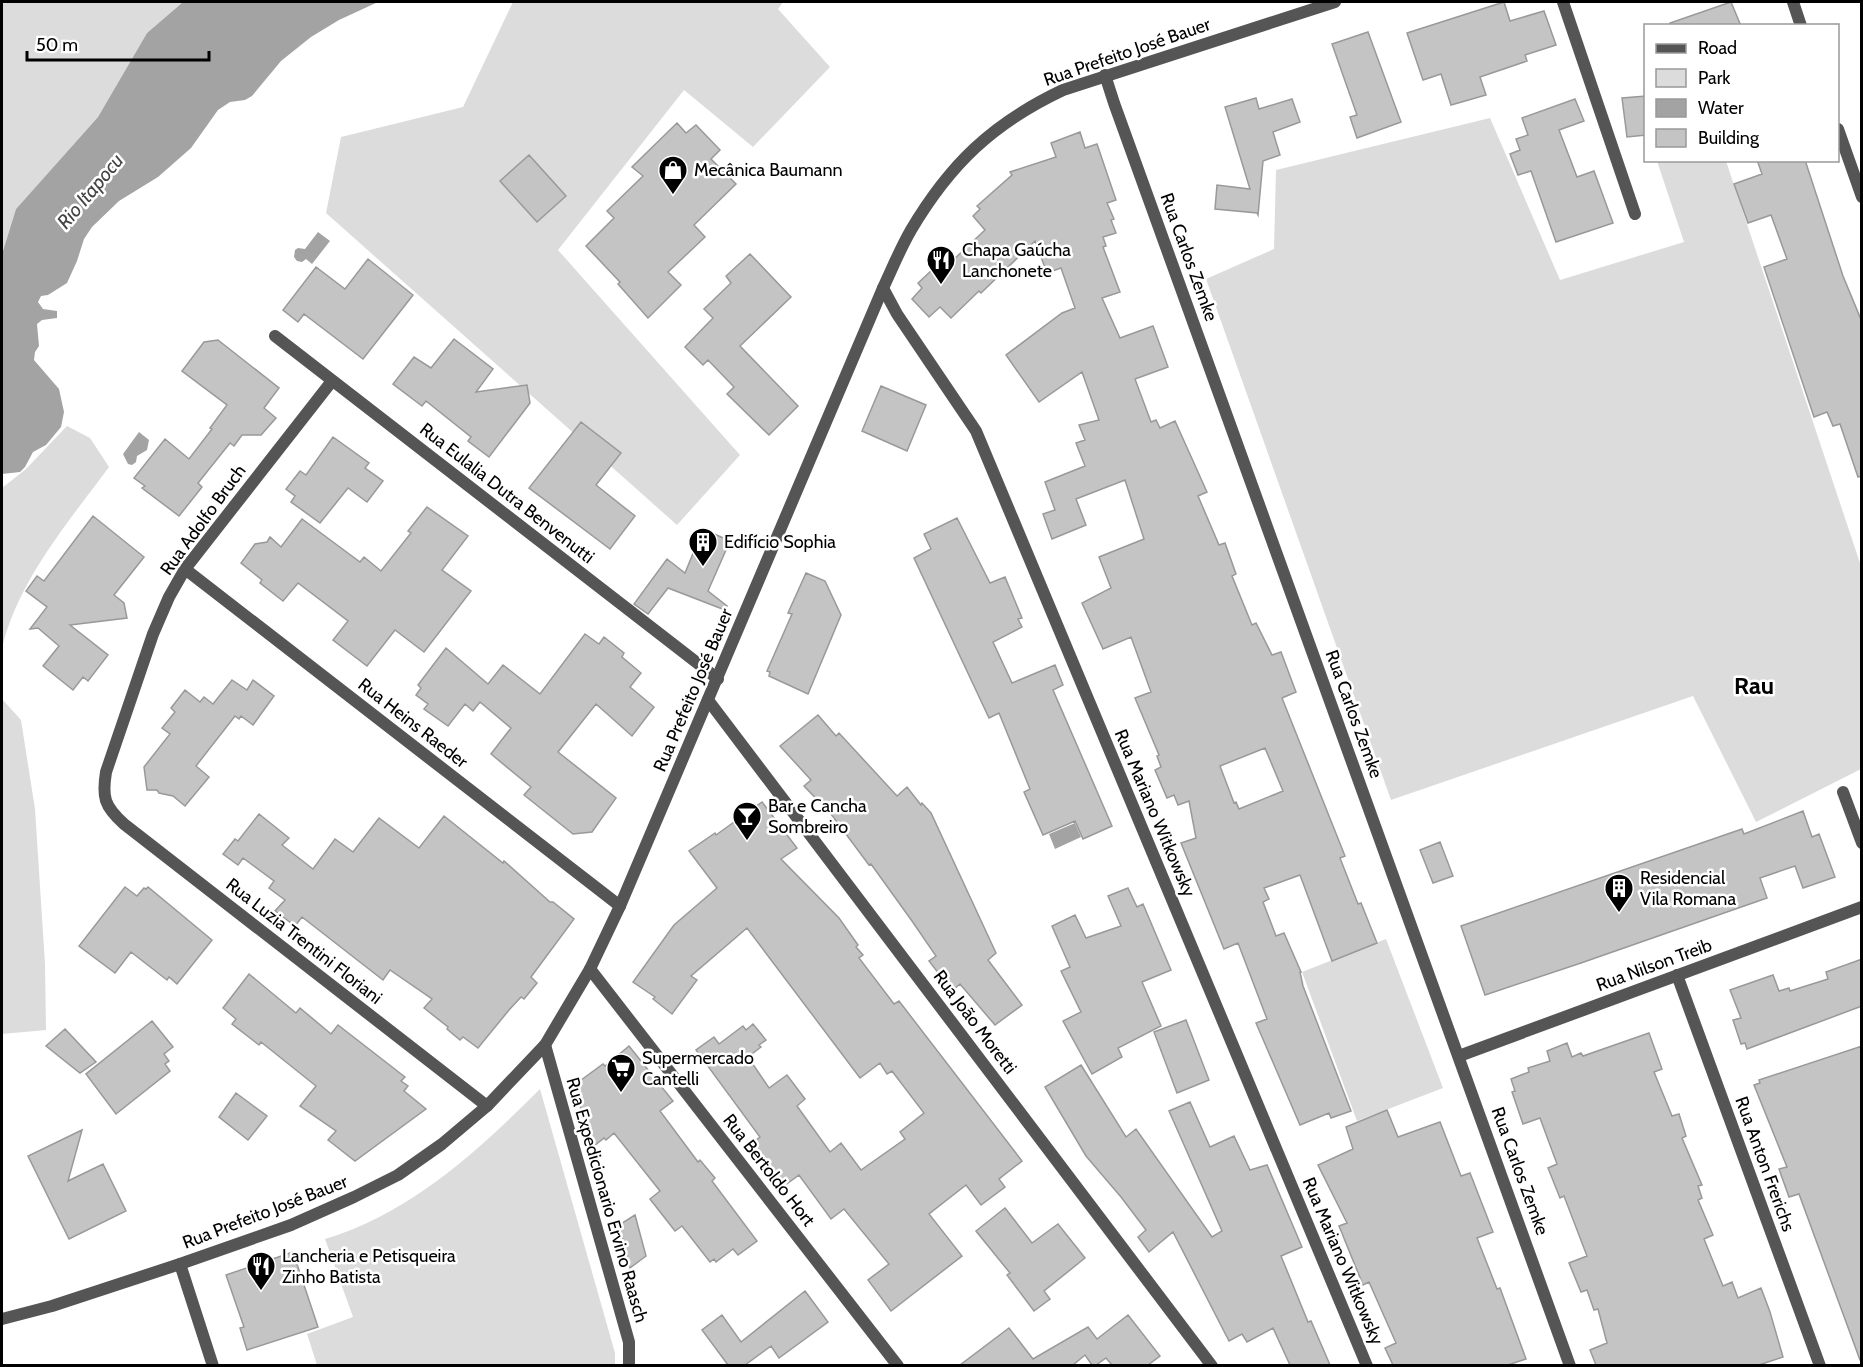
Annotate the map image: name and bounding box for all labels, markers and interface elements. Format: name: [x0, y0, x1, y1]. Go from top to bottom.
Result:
street label: Rua Prefeito José Bauer: [1041, 13, 1214, 91]
scale bar: [27, 24, 208, 62]
legend: [1644, 24, 1839, 162]
text: 50 m: [36, 34, 78, 56]
text: Road: [1698, 37, 1737, 59]
text: Park: [1698, 67, 1731, 89]
text: Water: [1698, 97, 1744, 119]
text: Building: [1698, 127, 1760, 149]
water label: Rio Itapocu: [52, 149, 128, 233]
shop icon: Mecânica Baumann: [657, 154, 689, 196]
place label: Mecânica Baumann: [694, 159, 843, 181]
street label: Rua Carlos Zemke: [1156, 190, 1222, 324]
place label: Chapa Gaúcha Lanchonete: [962, 239, 1071, 282]
restaurant icon: Chapa Gaúcha Lanchonete: [925, 244, 957, 286]
street label: Rua Eulalia Dutra Benvenutti: [415, 418, 599, 568]
street label: Rua Adolfo Bruch: [156, 460, 250, 580]
building icon: Edifício Sophia: [687, 526, 719, 568]
place label: Edifício Sophia: [724, 531, 836, 553]
street label: Rua Prefeito José Bauer: [649, 605, 737, 775]
street label: Rua Carlos Zemke: [1321, 647, 1387, 781]
district label: Rau: [1734, 671, 1774, 700]
street label: Rua Heins Raeder: [354, 673, 473, 773]
street label: Rua Mariano Witkowsky: [1110, 726, 1200, 900]
place label: Bar e Cancha Sombreiro: [768, 795, 867, 838]
bar icon: Bar e Cancha Sombreiro: [731, 800, 763, 842]
place label: Residencial Vila Romana: [1640, 867, 1736, 910]
building icon: Residencial Vila Romana: [1603, 872, 1635, 914]
street label: Rua Luzia Trentini Floriani: [222, 873, 386, 1009]
street label: Rua Nilson Treib: [1593, 934, 1715, 996]
street label: Rua João Moretti: [929, 966, 1021, 1078]
place label: Supermercado Cantelli: [642, 1047, 754, 1090]
supermarket icon: Supermercado Cantelli: [605, 1052, 637, 1094]
street label: Rua Expedicionario Ervino Raasch: [561, 1075, 653, 1325]
street label: Rua Anton Frerichs: [1730, 1094, 1800, 1234]
street label: Rua Carlos Zemke: [1487, 1104, 1553, 1238]
street label: Rua Bertoldo Hort: [718, 1109, 820, 1231]
street label: Rua Prefeito José Bauer: [179, 1170, 351, 1254]
street label: Rua Mariano Witkowsky: [1298, 1174, 1388, 1348]
place label: Lancheria e Petisqueira Zinho Batista: [282, 1245, 456, 1288]
restaurant icon: Lancheria e Petisqueira Zinho Batista: [245, 1250, 277, 1292]

